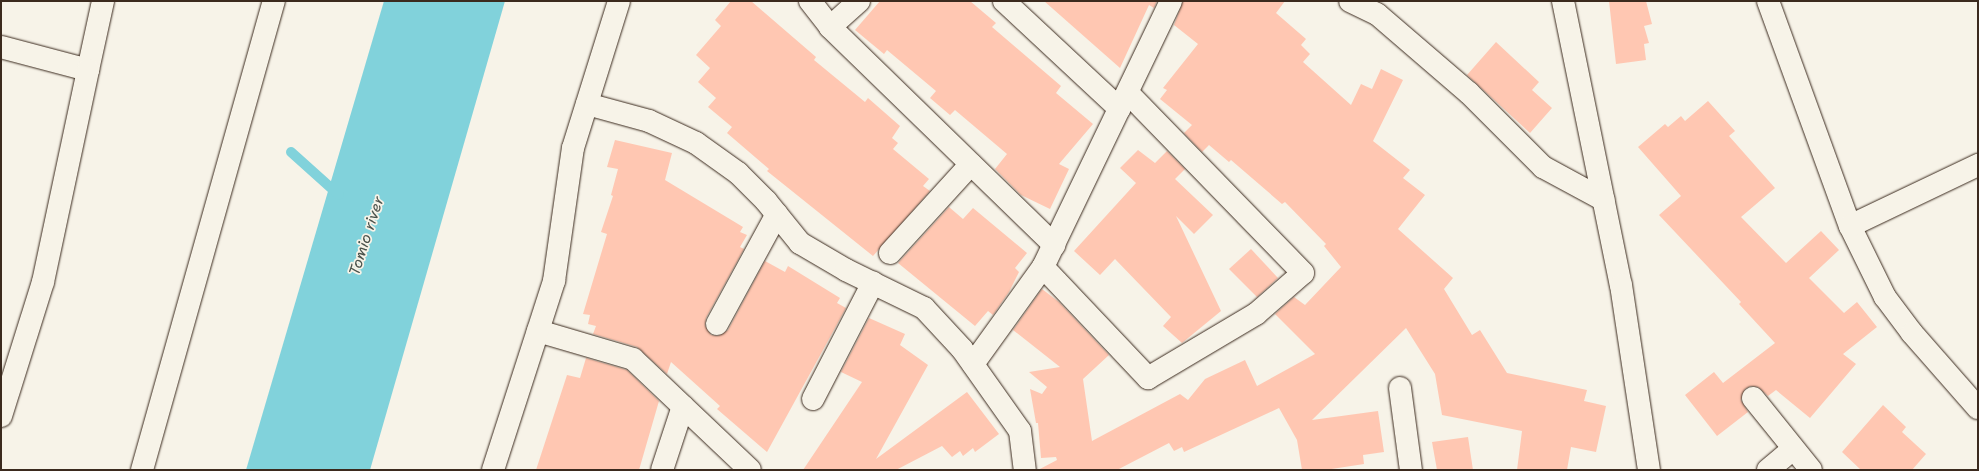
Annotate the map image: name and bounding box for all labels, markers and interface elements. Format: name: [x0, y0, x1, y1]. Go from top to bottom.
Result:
water label: Tomio river: [346, 194, 388, 278]

